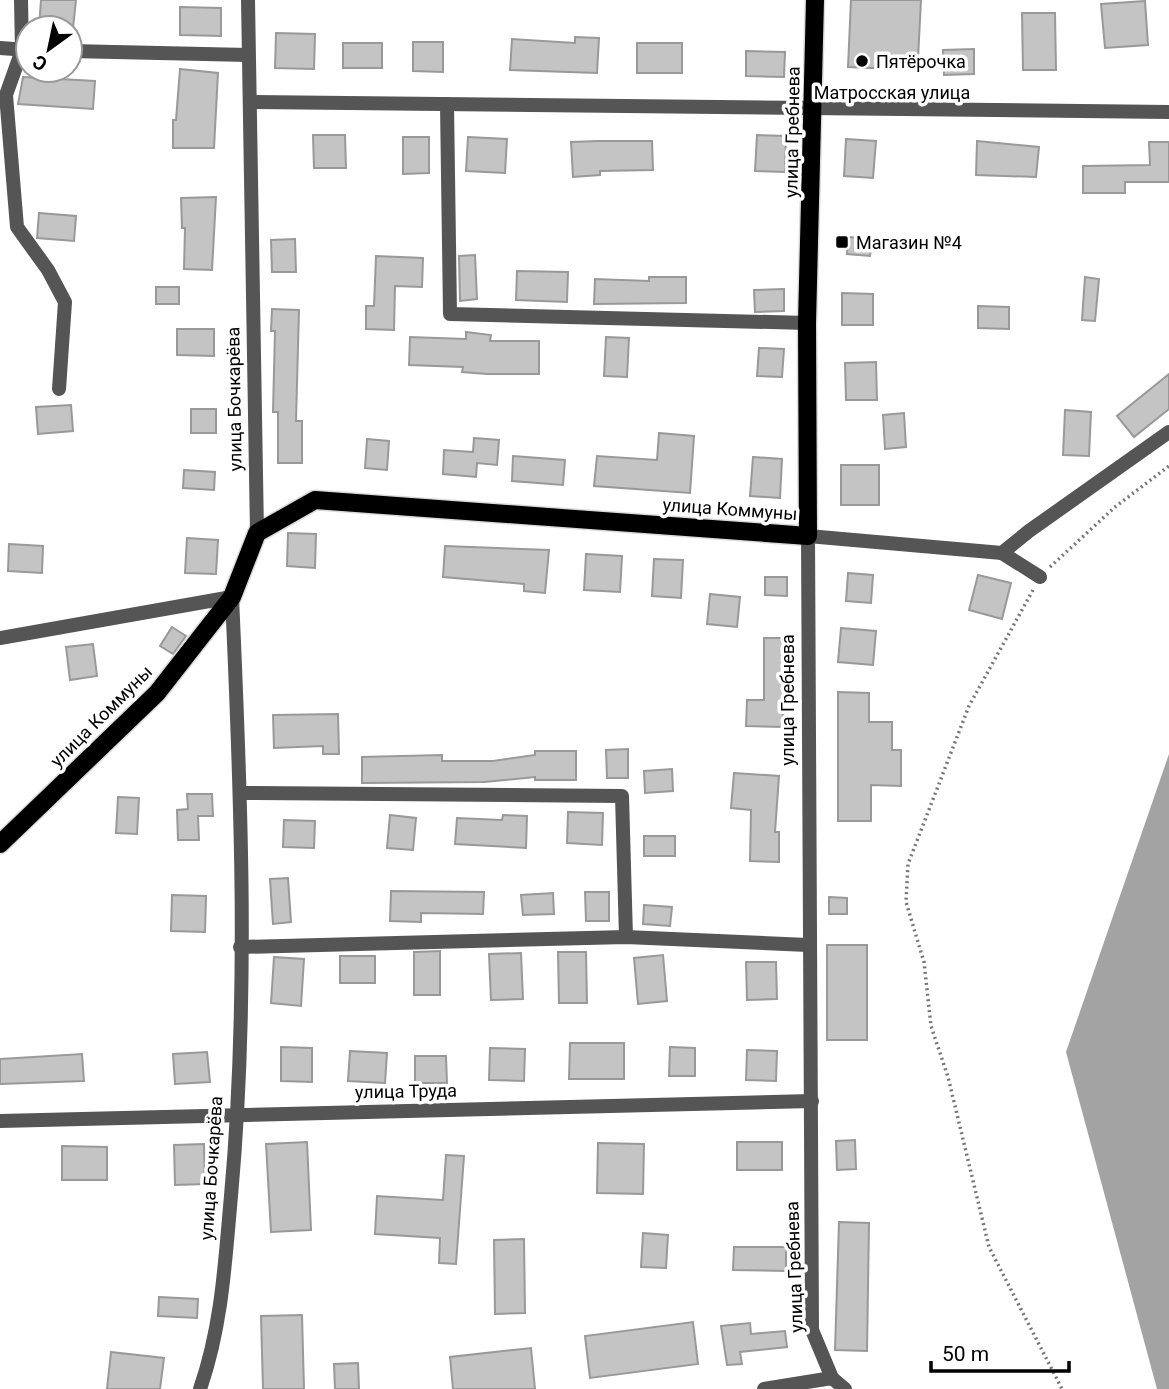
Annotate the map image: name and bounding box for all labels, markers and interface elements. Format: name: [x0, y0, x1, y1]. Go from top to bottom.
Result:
north arrow: [14, 14, 84, 84]
text: С: [29, 50, 51, 76]
place label: Пятёрочка: [876, 51, 966, 72]
marker: Пятёрочка: [854, 53, 870, 69]
street label: улица Гребнева: [780, 66, 804, 198]
street label: Матросская улица: [814, 82, 970, 103]
place label: Магазин №4: [856, 232, 962, 253]
marker: Магазин №4: [834, 234, 850, 250]
street label: улица Бочкарёва: [222, 327, 246, 471]
street label: улица Коммуны: [662, 494, 798, 524]
street label: улица Гребнева: [777, 634, 798, 766]
street label: улица Коммуны: [46, 661, 156, 771]
street label: улица Труда: [355, 1080, 457, 1102]
street label: улица Бочкарёва: [195, 1095, 227, 1241]
street label: улица Гребнева: [781, 1201, 807, 1333]
scale bar: [931, 1330, 1069, 1374]
text: 50 m: [942, 1342, 989, 1366]

